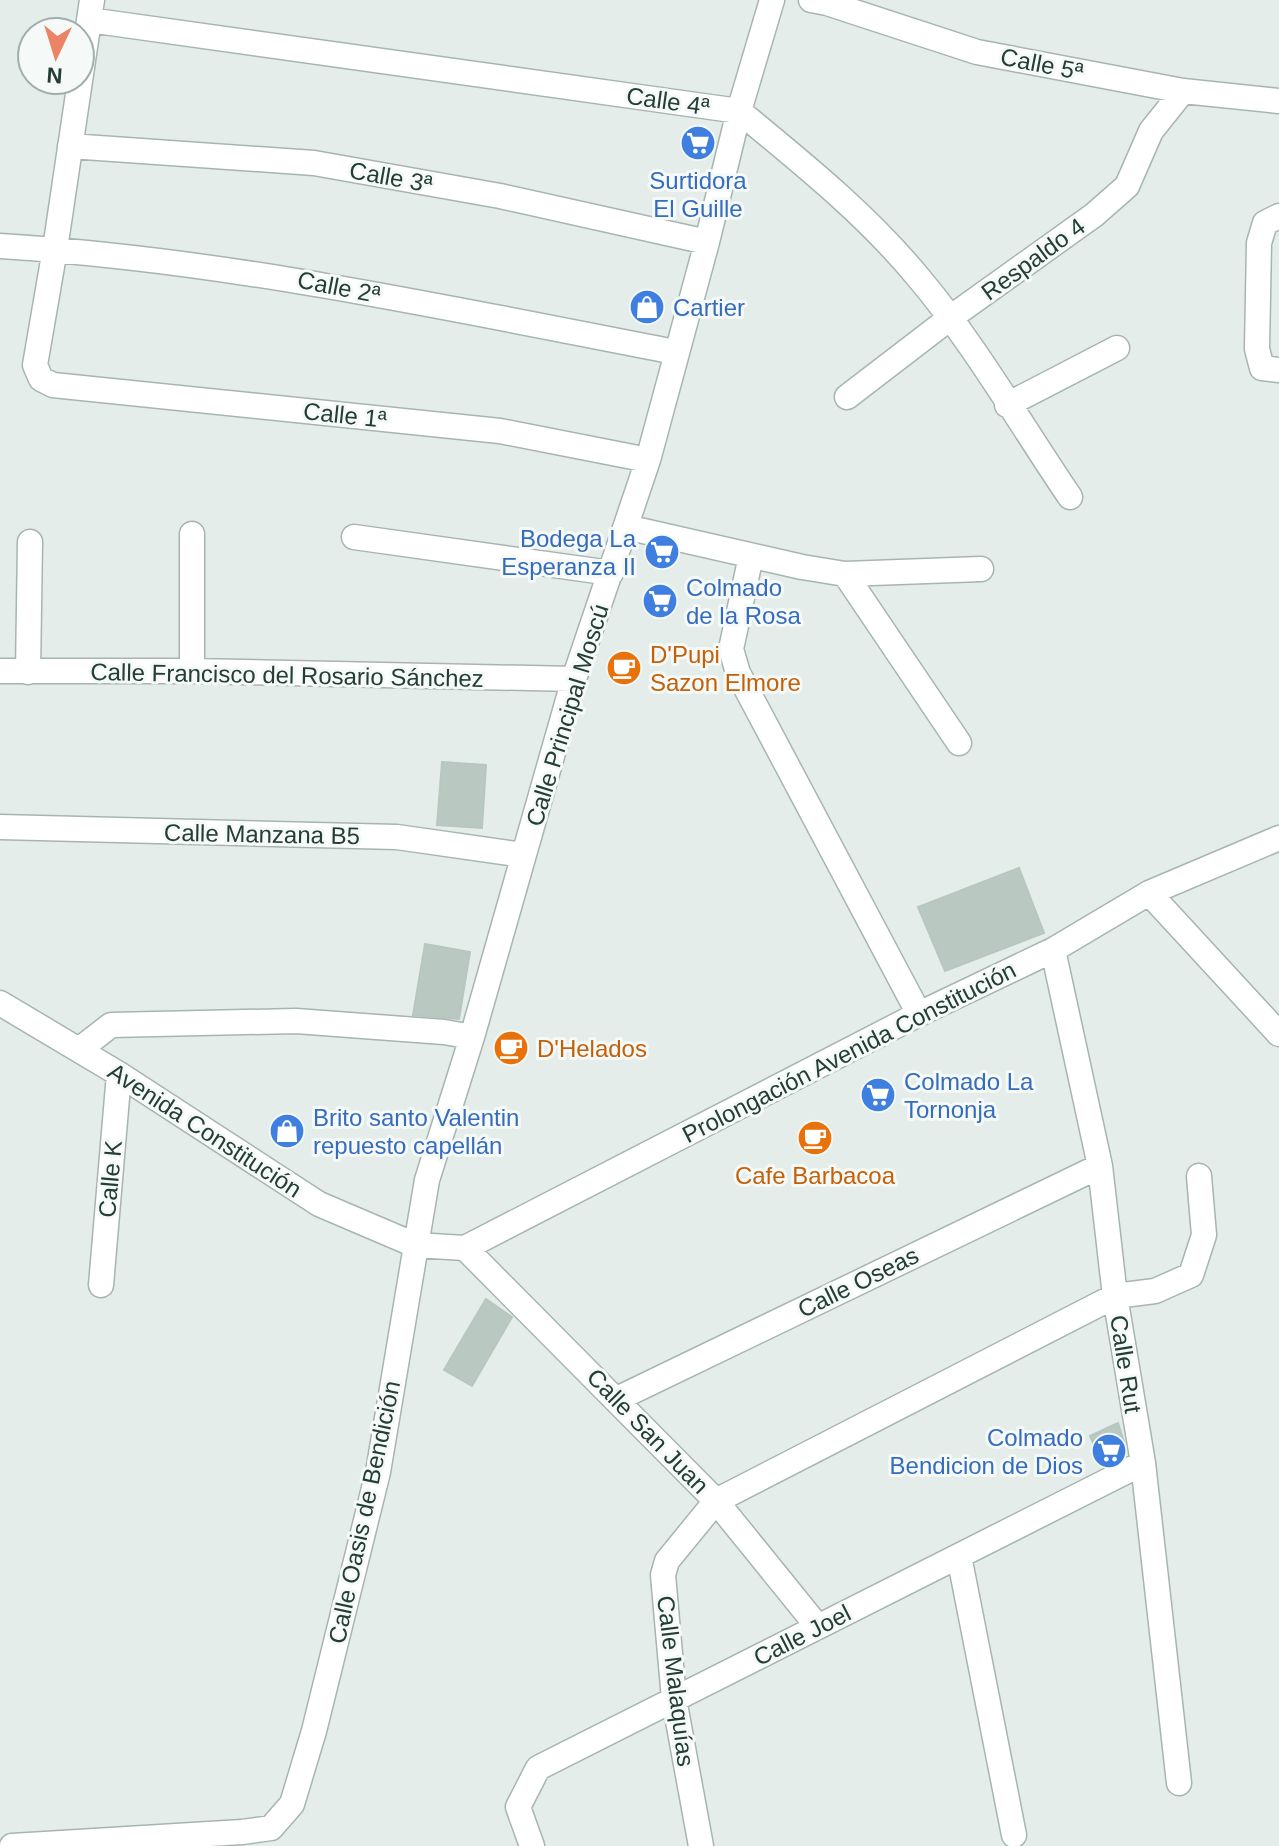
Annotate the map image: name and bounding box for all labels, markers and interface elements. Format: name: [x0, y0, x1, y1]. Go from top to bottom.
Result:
north arrow: [16, 16, 96, 96]
street label: Calle 5ª: [998, 43, 1086, 85]
text: N: [46, 62, 63, 88]
street label: Calle 4ª: [625, 82, 711, 120]
supermarket icon: Surtidora El Guille: [679, 124, 717, 162]
street label: Calle 3ª: [347, 156, 435, 198]
place label: Surtidora El Guille: [649, 167, 747, 222]
street label: Respaldo 4: [976, 212, 1090, 306]
street label: Calle 2ª: [295, 266, 383, 308]
shop icon: Cartier: [628, 288, 666, 326]
place label: Cartier: [673, 294, 745, 321]
street label: Calle 1ª: [302, 397, 388, 433]
place label: Bodega La Esperanza II: [501, 525, 637, 580]
supermarket icon: Bodega La Esperanza II: [643, 533, 681, 571]
place label: Colmado de la Rosa: [686, 574, 801, 629]
supermarket icon: Colmado de la Rosa: [641, 582, 679, 620]
street label: Calle Principal Moscú: [520, 601, 614, 829]
place label: D'Pupi Sazon Elmore: [650, 641, 801, 696]
cafe icon: D'Pupi Sazon Elmore: [605, 649, 643, 687]
street label: Calle Francisco del Rosario Sánchez: [90, 658, 484, 692]
street label: Calle Manzana B5: [164, 819, 360, 849]
street label: Prolongación Avenida Constitución: [678, 956, 1020, 1148]
cafe icon: D'Helados: [492, 1029, 530, 1067]
place label: D'Helados: [537, 1035, 647, 1062]
street label: Avenida Constitución: [103, 1057, 307, 1203]
place label: Colmado La Tornonja: [904, 1068, 1034, 1123]
supermarket icon: Colmado La Tornonja: [859, 1076, 897, 1114]
place label: Brito santo Valentin repuesto capellán: [313, 1104, 519, 1159]
shop icon: Brito santo Valentin repuesto capellán: [268, 1112, 306, 1150]
cafe icon: Cafe Barbacoa: [796, 1119, 834, 1157]
street label: Calle K: [93, 1139, 127, 1219]
place label: Cafe Barbacoa: [735, 1162, 896, 1189]
street label: Calle Oseas: [793, 1241, 923, 1323]
street label: Calle Rut: [1105, 1313, 1147, 1415]
street label: Calle San Juan: [582, 1363, 714, 1499]
street label: Calle Oasis de Bendición: [323, 1378, 405, 1646]
place label: Colmado Bendicion de Dios: [890, 1424, 1083, 1479]
supermarket icon: Colmado Bendicion de Dios: [1090, 1432, 1128, 1470]
street label: Calle Malaquías: [652, 1594, 700, 1768]
street label: Calle Joel: [749, 1599, 855, 1671]

